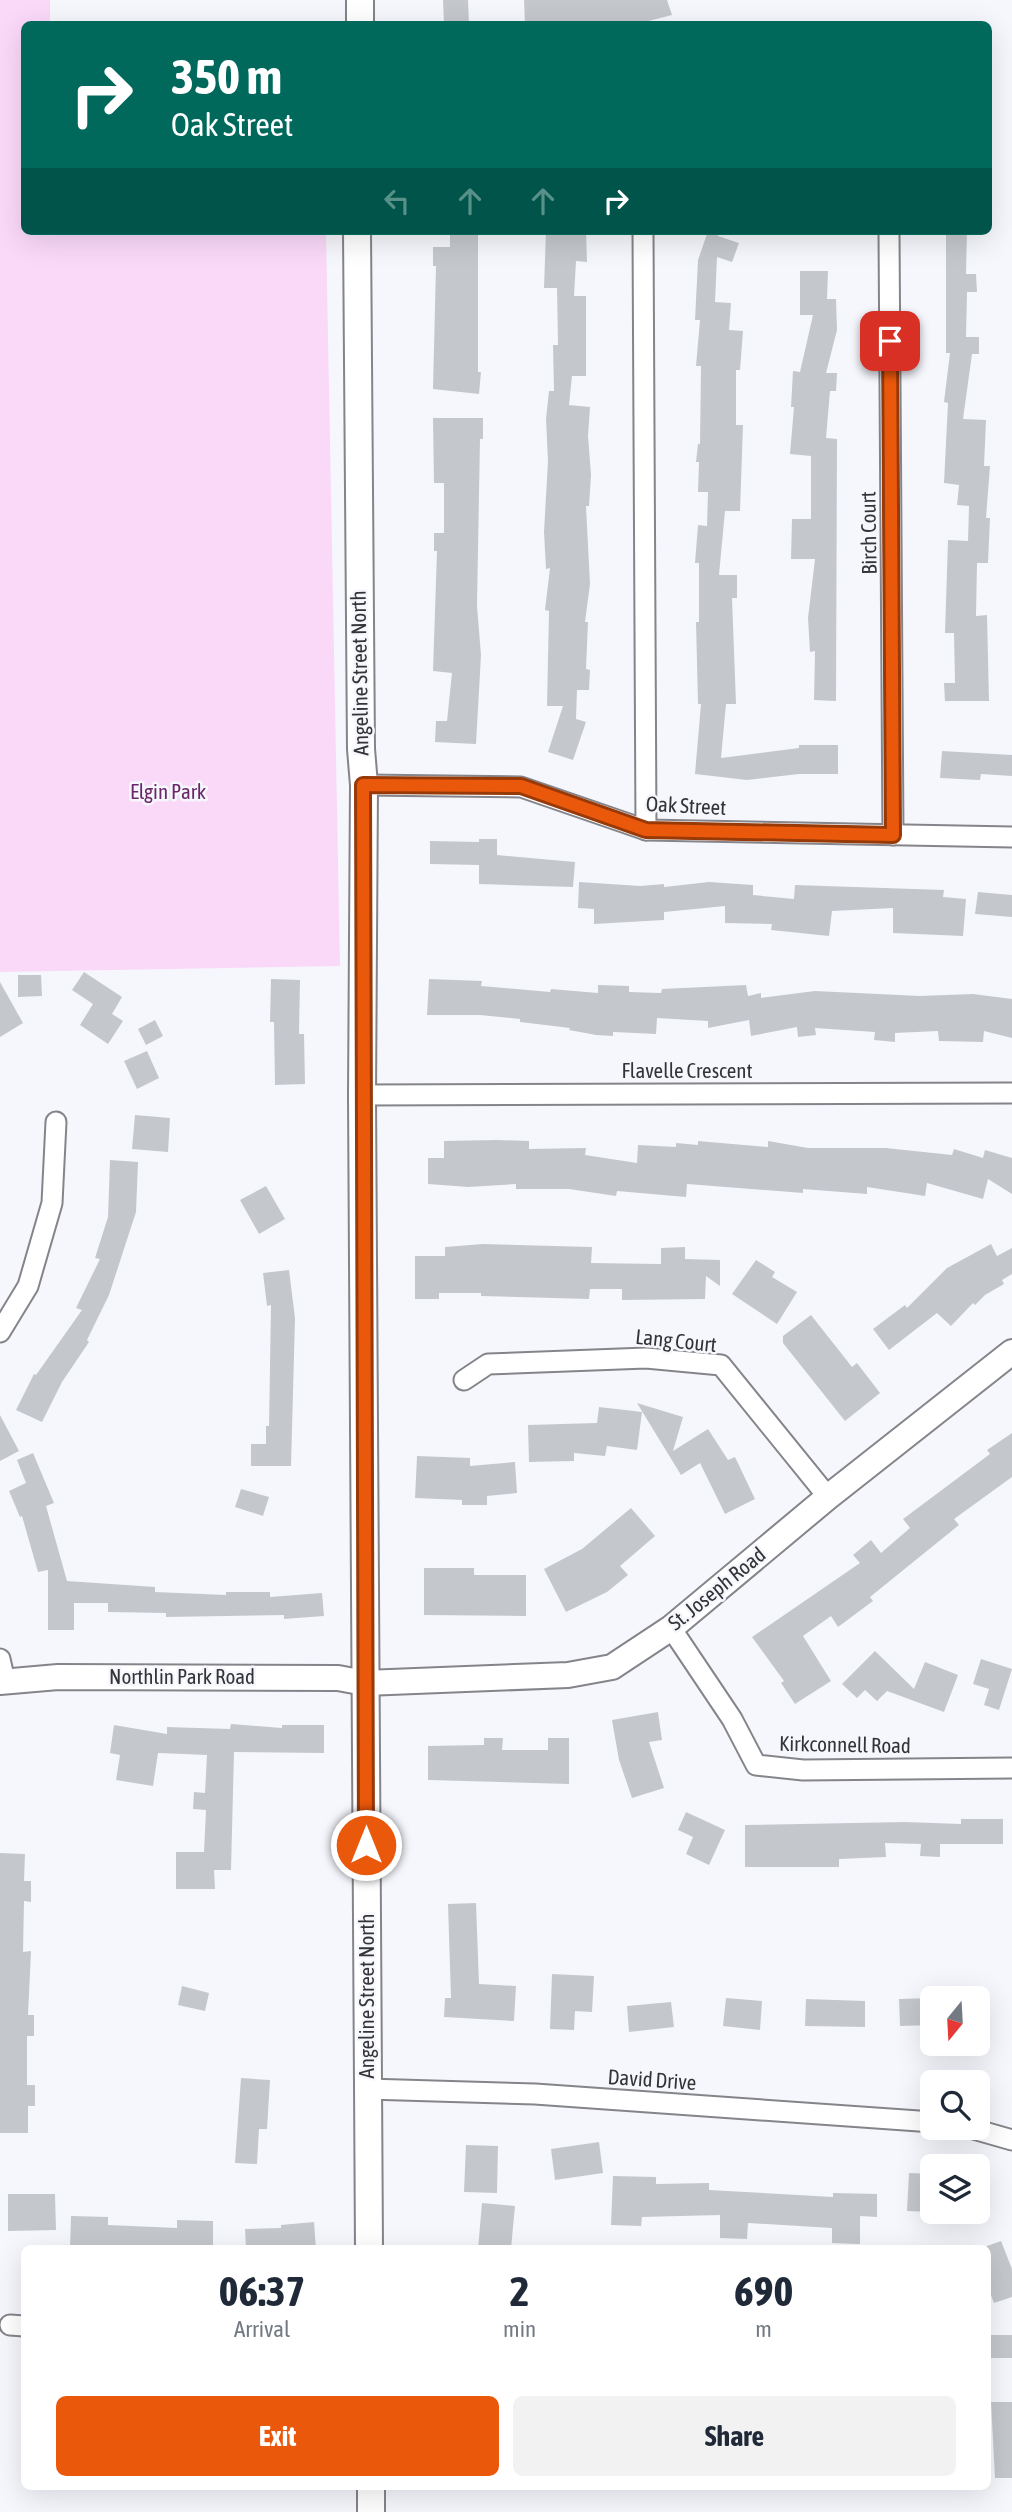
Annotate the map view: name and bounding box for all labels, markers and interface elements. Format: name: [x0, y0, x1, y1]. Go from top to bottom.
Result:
text: 350 m: [171, 48, 282, 104]
icon: right: [56, 49, 147, 140]
text: Oak Street: [171, 106, 293, 143]
icon: left: [378, 182, 416, 220]
icon: ahead: [451, 182, 489, 220]
icon: ahead: [524, 182, 562, 220]
icon: right: [597, 182, 635, 220]
pin: [860, 311, 920, 371]
icon: arrive: [871, 322, 909, 360]
street label: Birch Court: [855, 491, 881, 575]
street label: Angeline Street North: [346, 590, 372, 756]
park label: Elgin Park: [130, 779, 206, 803]
street label: Oak Street: [645, 791, 727, 819]
street label: Flavelle Crescent: [621, 1058, 753, 1082]
street label: Lang Court: [634, 1324, 718, 1356]
street label: St. Joseph Road: [663, 1542, 770, 1635]
street label: Northlin Park Road: [109, 1664, 255, 1688]
street label: Kirkconnell Road: [779, 1731, 911, 1757]
position arrow: [329, 1808, 403, 1882]
street label: Angeline Street North: [354, 1913, 378, 2079]
north arrow: [920, 1986, 990, 2056]
map controls: [920, 1986, 990, 2224]
street label: David Drive: [607, 2064, 697, 2094]
button: search: [920, 2070, 990, 2140]
button: layers: [920, 2154, 990, 2224]
text: 06:37: [219, 2267, 305, 2315]
text: 2: [510, 2267, 529, 2315]
text: 690: [734, 2267, 793, 2315]
text: Arrival: [234, 2316, 290, 2342]
text: min: [503, 2316, 536, 2342]
text: m: [755, 2316, 772, 2342]
button: Exit: [56, 2396, 499, 2476]
button: Share: [513, 2396, 956, 2476]

